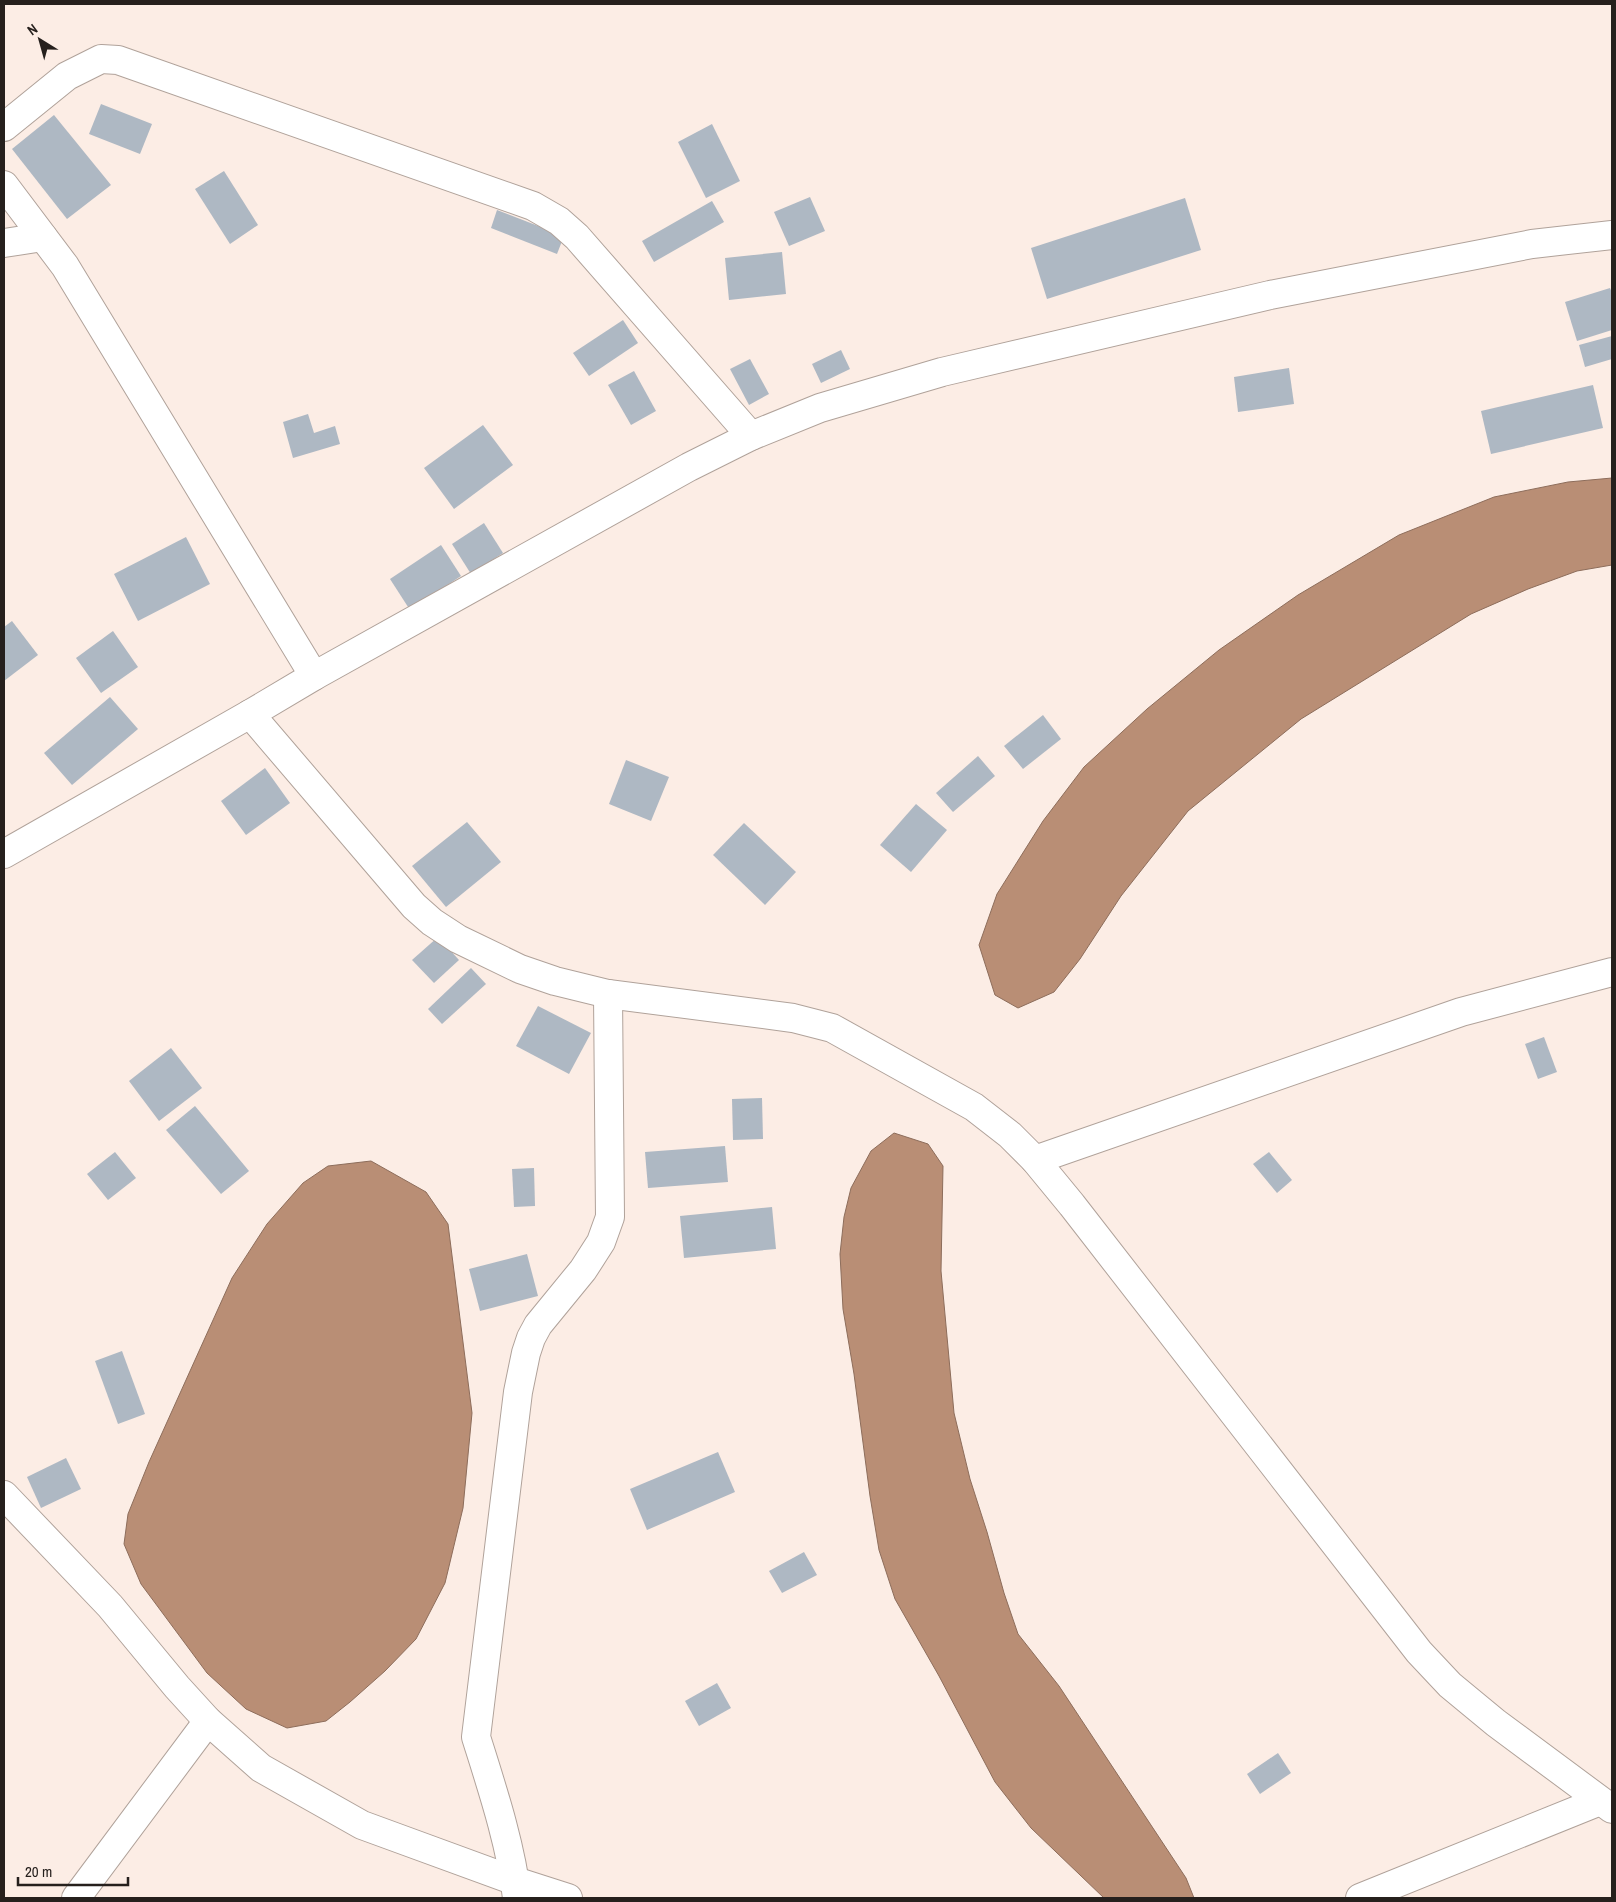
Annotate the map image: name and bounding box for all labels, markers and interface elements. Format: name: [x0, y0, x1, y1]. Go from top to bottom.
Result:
north arrow: [15, 15, 65, 65]
text: N: [23, 20, 41, 39]
scale bar: [18, 1854, 128, 1886]
text: 20 m: [25, 1861, 52, 1882]

